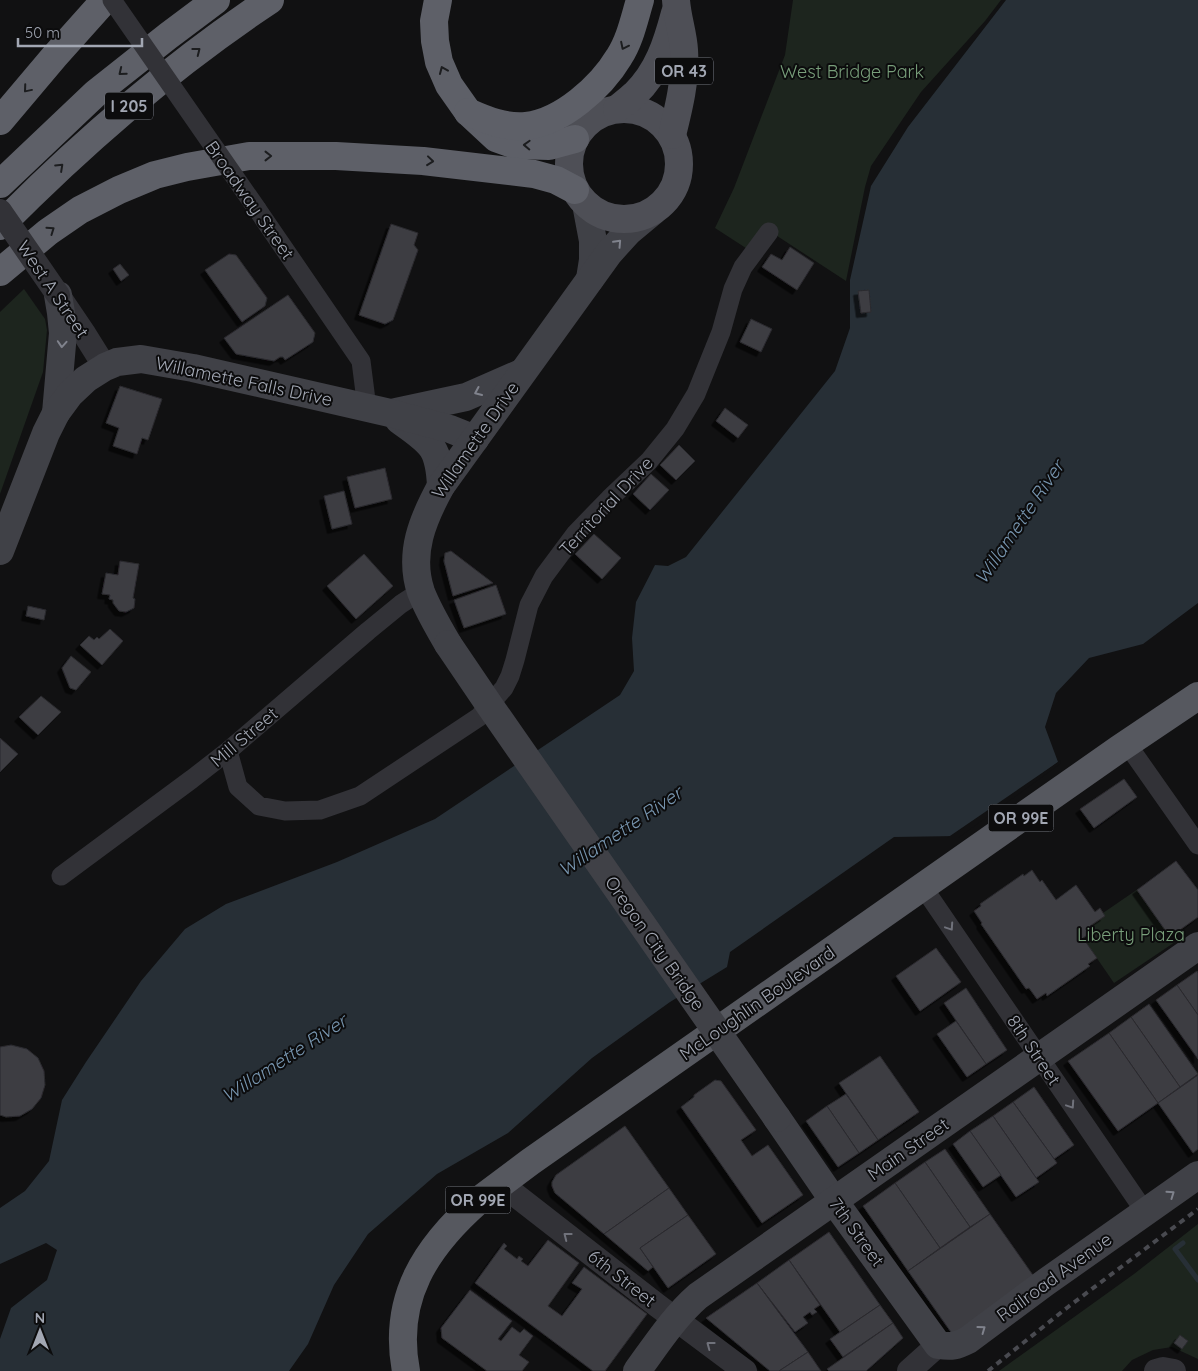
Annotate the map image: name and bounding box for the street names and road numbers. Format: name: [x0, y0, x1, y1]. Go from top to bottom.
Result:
road number: OR 43: [655, 58, 713, 84]
road number: I 205: [105, 92, 153, 120]
street label: Broadway Street: [200, 136, 300, 264]
street label: West A Street: [12, 236, 94, 342]
street label: Willamette Falls Drive: [154, 351, 334, 411]
street label: Willamette Drive: [426, 377, 524, 503]
street label: Territorial Drive: [554, 452, 658, 560]
street label: Mill Street: [206, 702, 282, 772]
road number: OR 99E: [988, 804, 1054, 831]
street label: Oregon City Bridge: [600, 871, 710, 1015]
street label: McLoughlin Boulevard: [675, 941, 839, 1065]
street label: 8th Street: [1002, 1010, 1066, 1090]
street label: Main Street: [863, 1113, 953, 1185]
road number: OR 99E: [446, 1186, 510, 1214]
street label: 7th Street: [824, 1193, 890, 1271]
street label: Railroad Avenue: [992, 1228, 1116, 1326]
street label: 6th Street: [583, 1244, 661, 1312]

